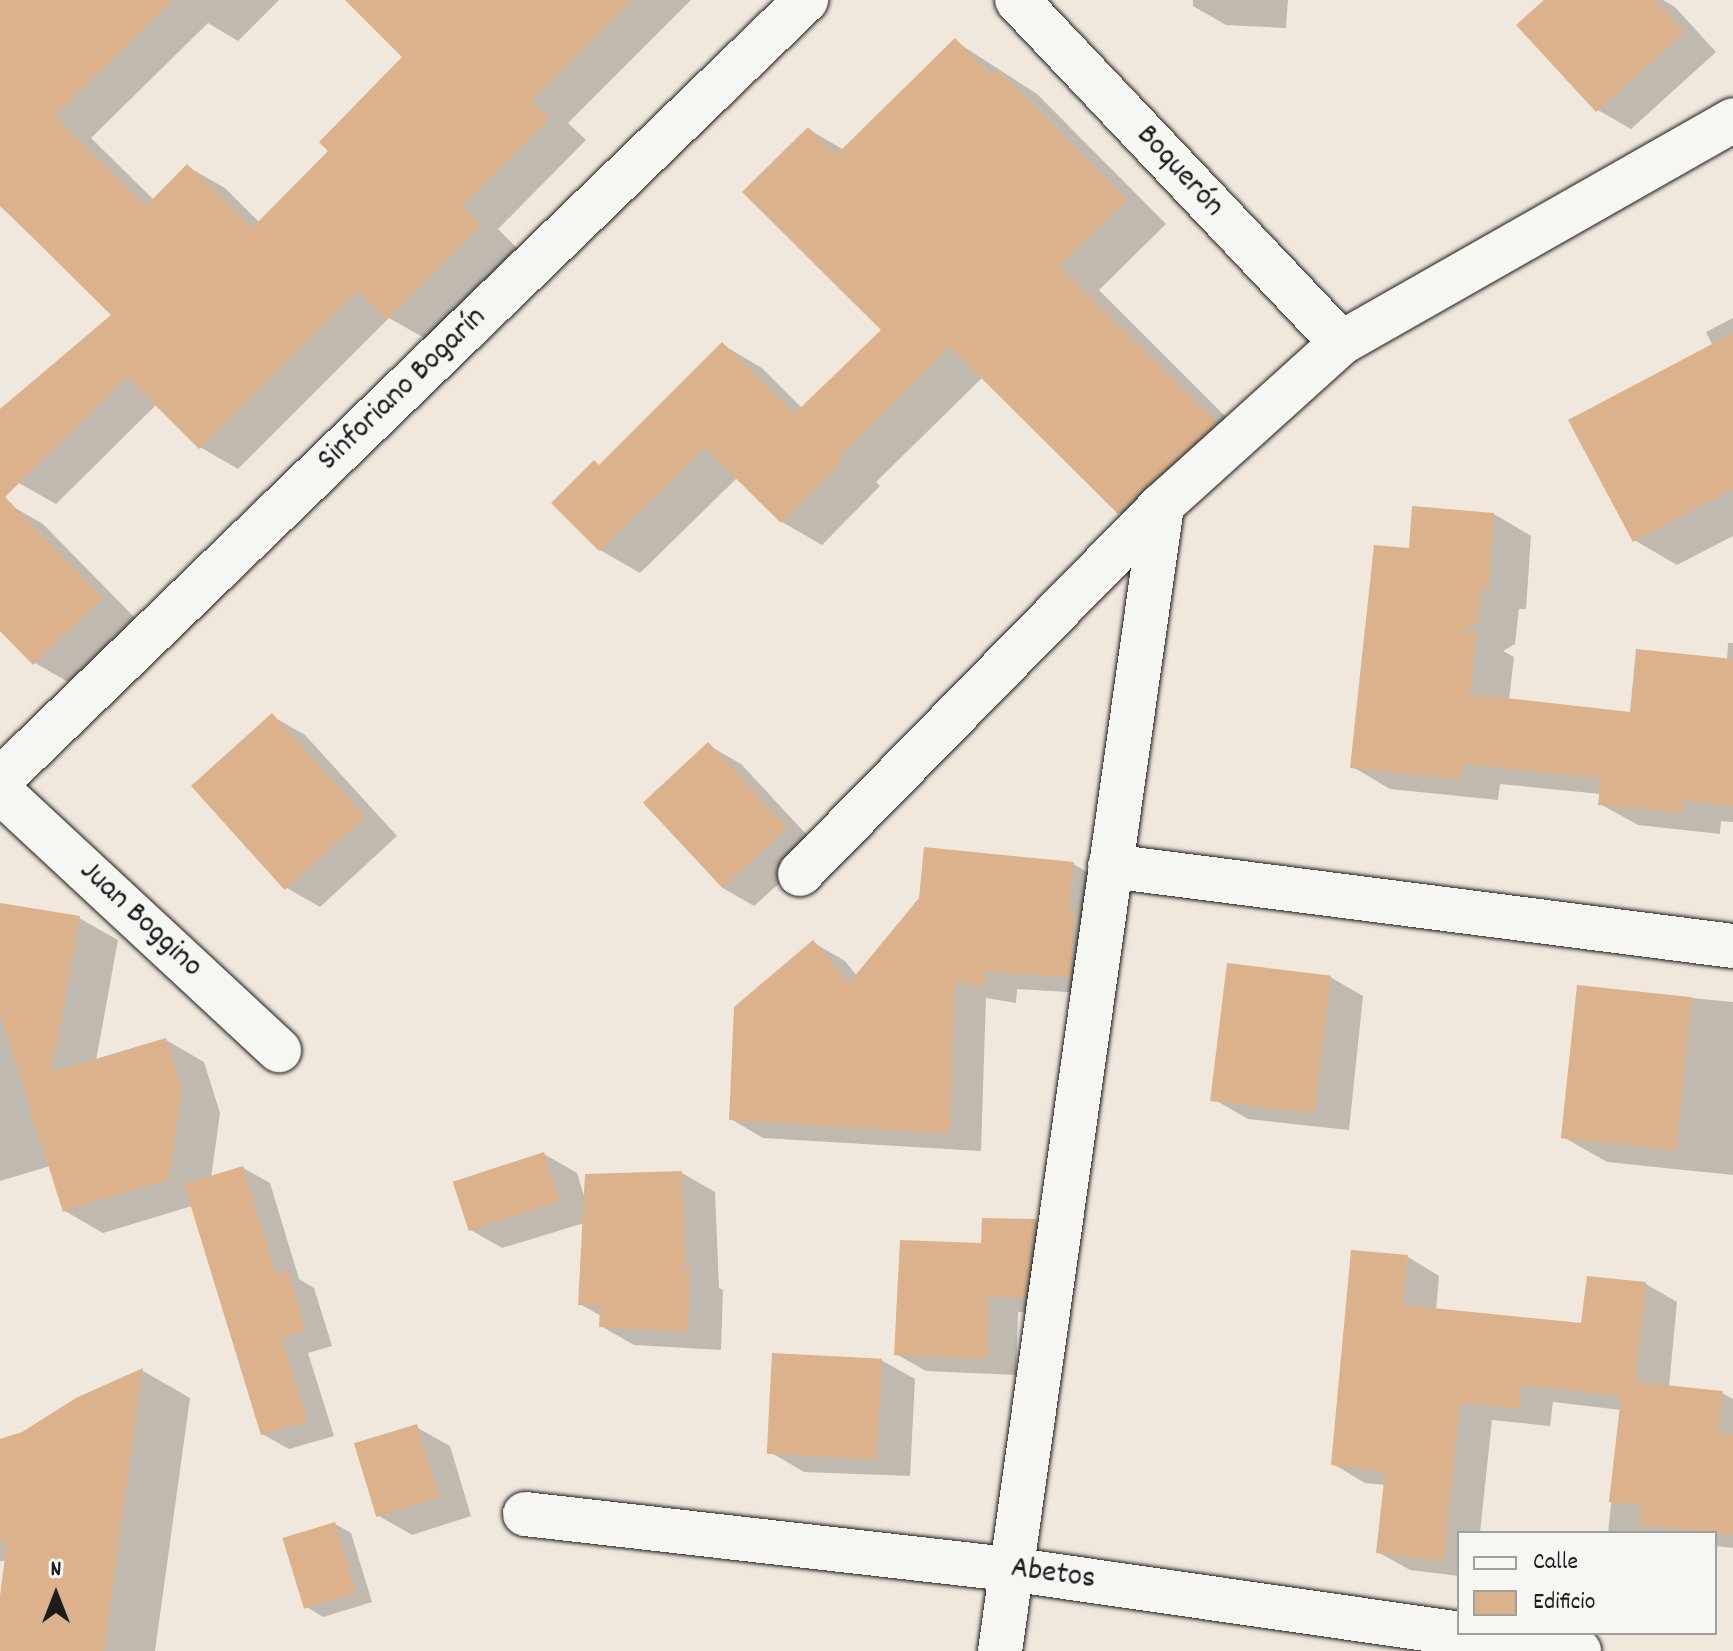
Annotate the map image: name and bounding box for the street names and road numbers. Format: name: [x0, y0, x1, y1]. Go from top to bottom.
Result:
street label: Boquerón: [1127, 118, 1231, 226]
street label: Sinforiano Bogarín: [310, 300, 496, 480]
street label: Juan Boggino: [70, 853, 210, 987]
street label: Abetos: [1008, 1550, 1098, 1600]

